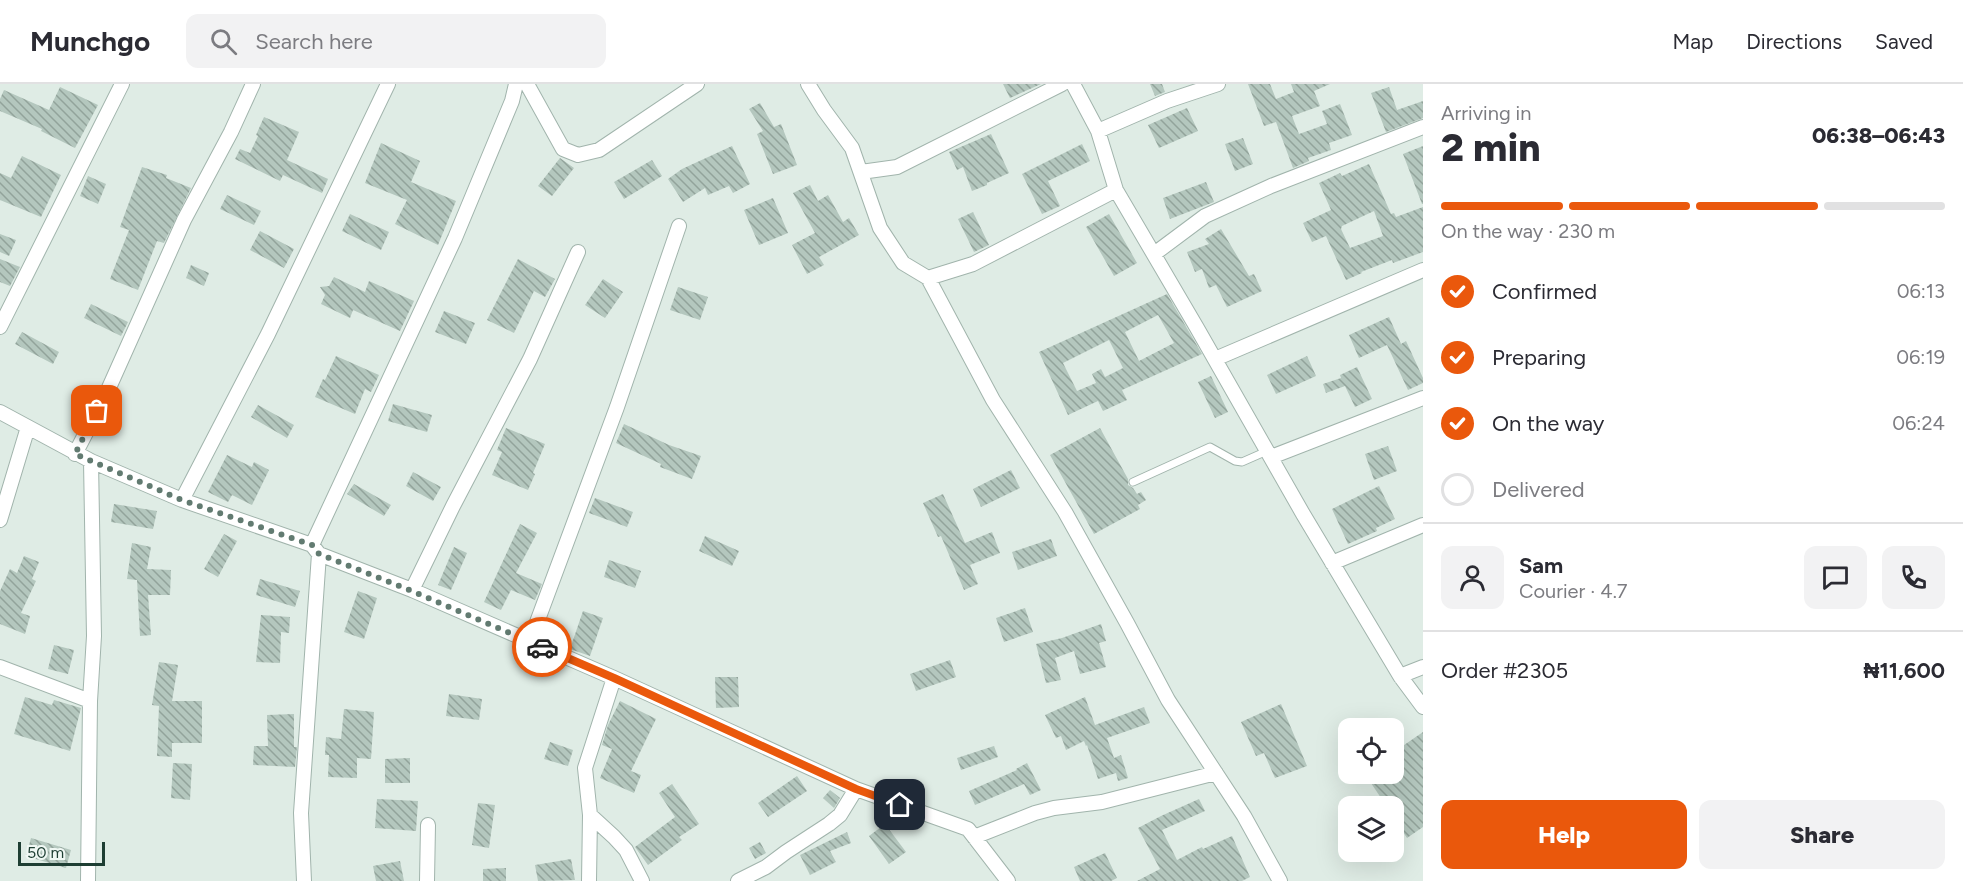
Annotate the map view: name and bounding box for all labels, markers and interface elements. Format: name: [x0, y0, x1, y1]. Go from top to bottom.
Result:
search box: [186, 14, 606, 68]
text: Munchgo: [30, 24, 150, 58]
icon: search: [207, 25, 240, 58]
text: Search here: [255, 28, 373, 55]
text: Map: [1672, 29, 1713, 54]
text: Directions: [1746, 29, 1842, 54]
text: Saved: [1875, 29, 1933, 54]
text: Arriving in: [1441, 101, 1531, 125]
text: 06:38–06:43: [1812, 122, 1945, 149]
text: 2 min: [1441, 124, 1541, 171]
text: On the way · 230 m: [1441, 219, 1615, 243]
icon: check: [1441, 275, 1474, 308]
text: Confirmed: [1492, 278, 1597, 305]
text: 06:13: [1897, 279, 1945, 303]
icon: check: [1441, 341, 1474, 374]
text: Preparing: [1492, 344, 1586, 371]
text: 06:19: [1896, 345, 1945, 369]
pin: [71, 385, 122, 436]
icon: bag: [80, 394, 113, 427]
icon: check: [1441, 407, 1474, 440]
text: On the way: [1492, 410, 1604, 437]
text: 06:24: [1892, 411, 1945, 435]
text: Delivered: [1492, 476, 1585, 503]
button: person: [1441, 546, 1504, 609]
button: chat: [1804, 546, 1867, 609]
button: phone: [1882, 546, 1945, 609]
text: Sam: [1519, 552, 1563, 579]
text: Courier · 4.7: [1519, 579, 1628, 603]
courier: [512, 617, 572, 677]
icon: car: [526, 631, 559, 664]
text: Order #2305: [1441, 657, 1568, 684]
text: ₦11,600: [1864, 657, 1945, 684]
map controls: [1338, 718, 1404, 862]
button: locate: [1338, 718, 1404, 784]
pin: [874, 779, 925, 830]
icon: home: [883, 788, 916, 821]
button: layers: [1338, 796, 1404, 862]
button: Help: [1441, 800, 1687, 869]
button: Share: [1699, 800, 1945, 869]
scale bar: [18, 839, 105, 866]
text: 50 m: [27, 843, 64, 862]

